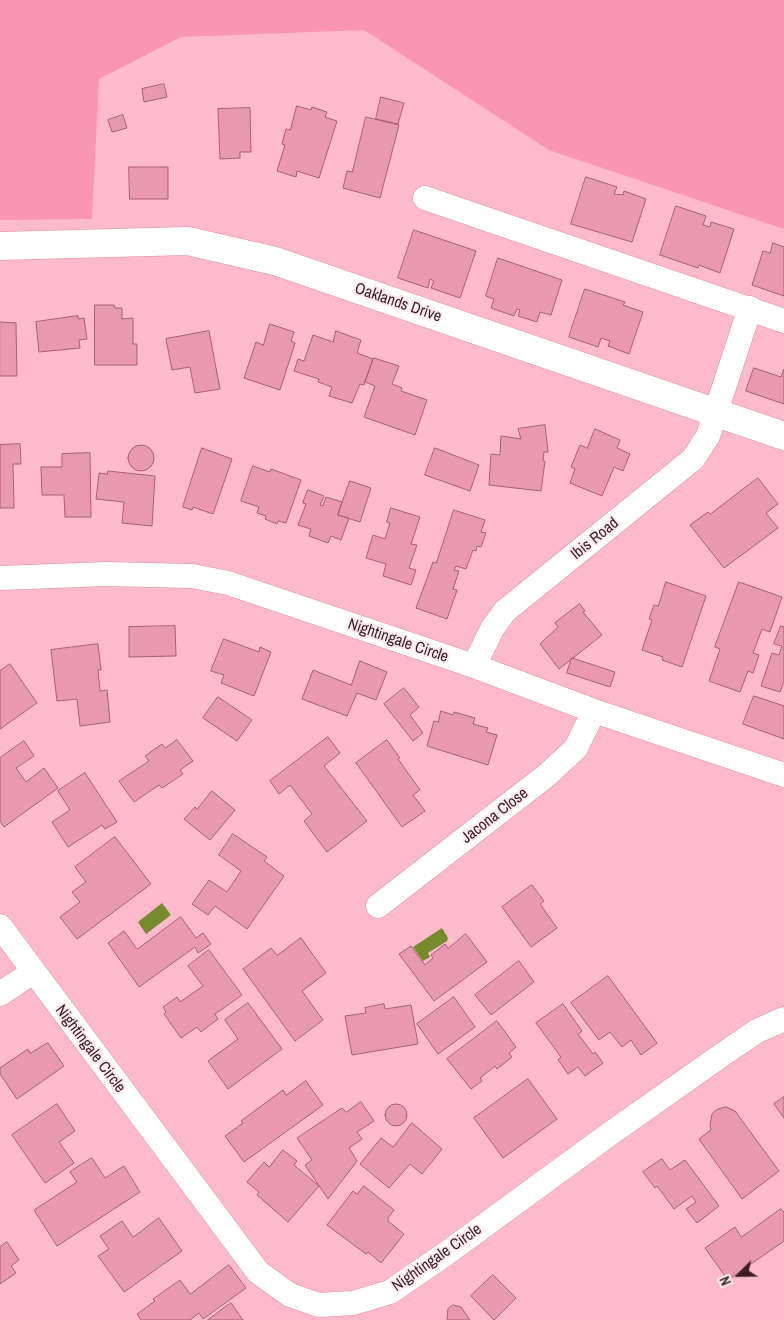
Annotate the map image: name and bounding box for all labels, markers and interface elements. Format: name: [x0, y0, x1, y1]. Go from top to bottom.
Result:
street label: Oaklands Drive: [352, 279, 444, 327]
street label: Ibis Road: [567, 514, 623, 564]
street label: Nightingale Circle: [345, 615, 451, 667]
street label: Jacona Close: [458, 784, 532, 848]
street label: Nightingale Circle: [51, 1001, 129, 1097]
street label: Nightingale Circle: [388, 1220, 486, 1296]
north arrow: [714, 1250, 764, 1300]
text: N: [715, 1274, 735, 1288]

